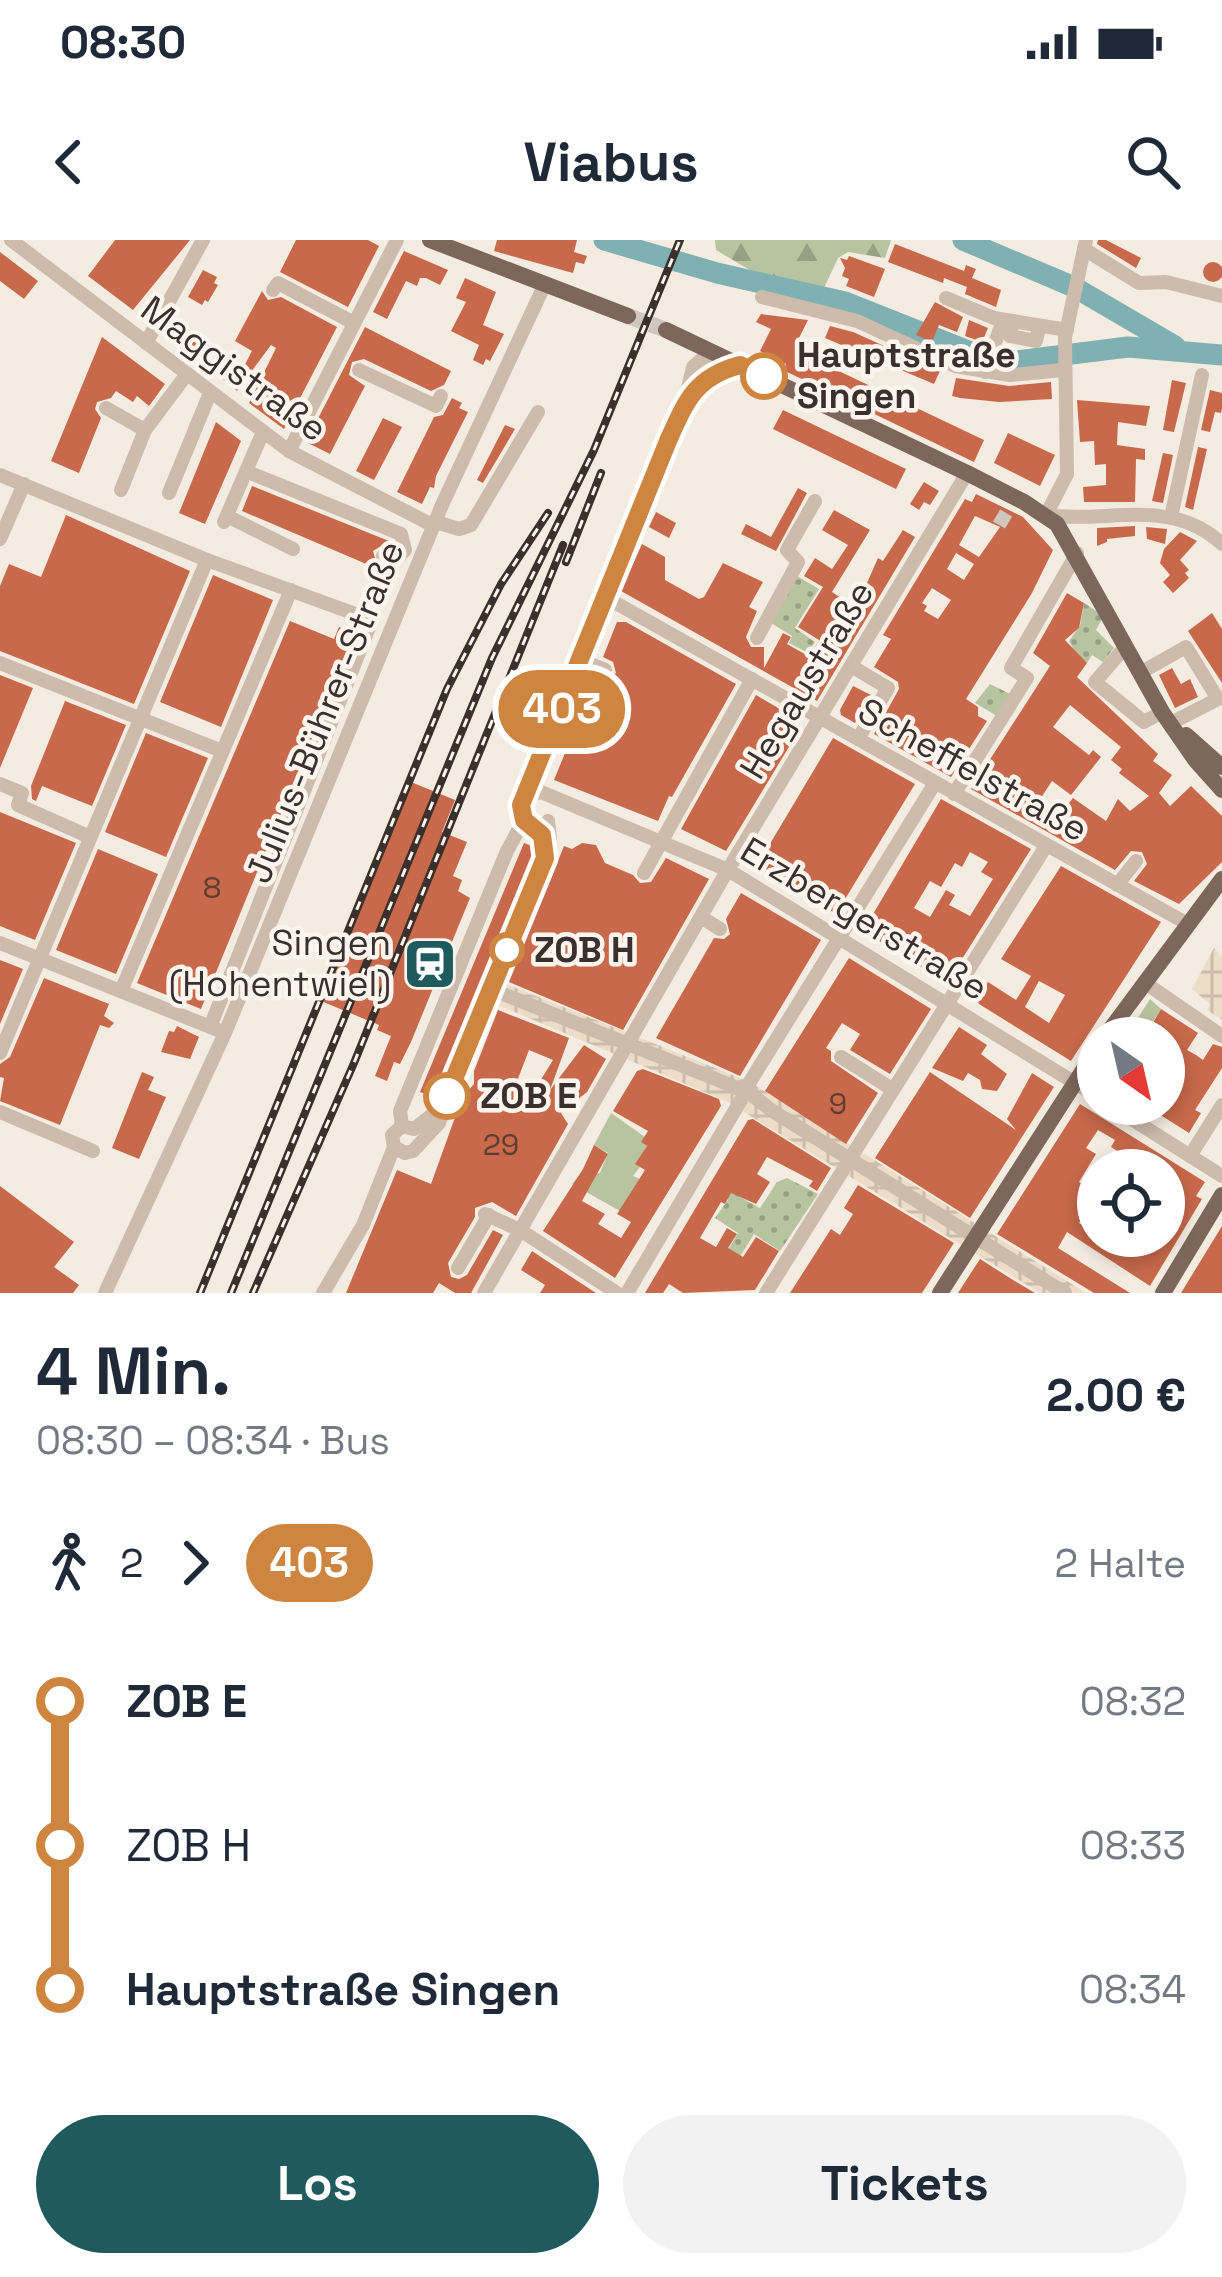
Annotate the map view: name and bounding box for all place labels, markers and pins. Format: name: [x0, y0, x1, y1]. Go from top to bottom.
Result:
place label: Hauptstraße Singen: [797, 332, 1016, 419]
marker: Hauptstraße Singen: [742, 354, 786, 398]
place label: Singen (Hohentwiel): [169, 920, 391, 1007]
place label: ZOB H: [534, 927, 635, 973]
marker: ZOB H: [491, 934, 523, 966]
station icon: Singen (Hohentwiel): [402, 936, 458, 992]
place label: ZOB E: [480, 1073, 577, 1119]
marker: ZOB E: [425, 1074, 469, 1118]

